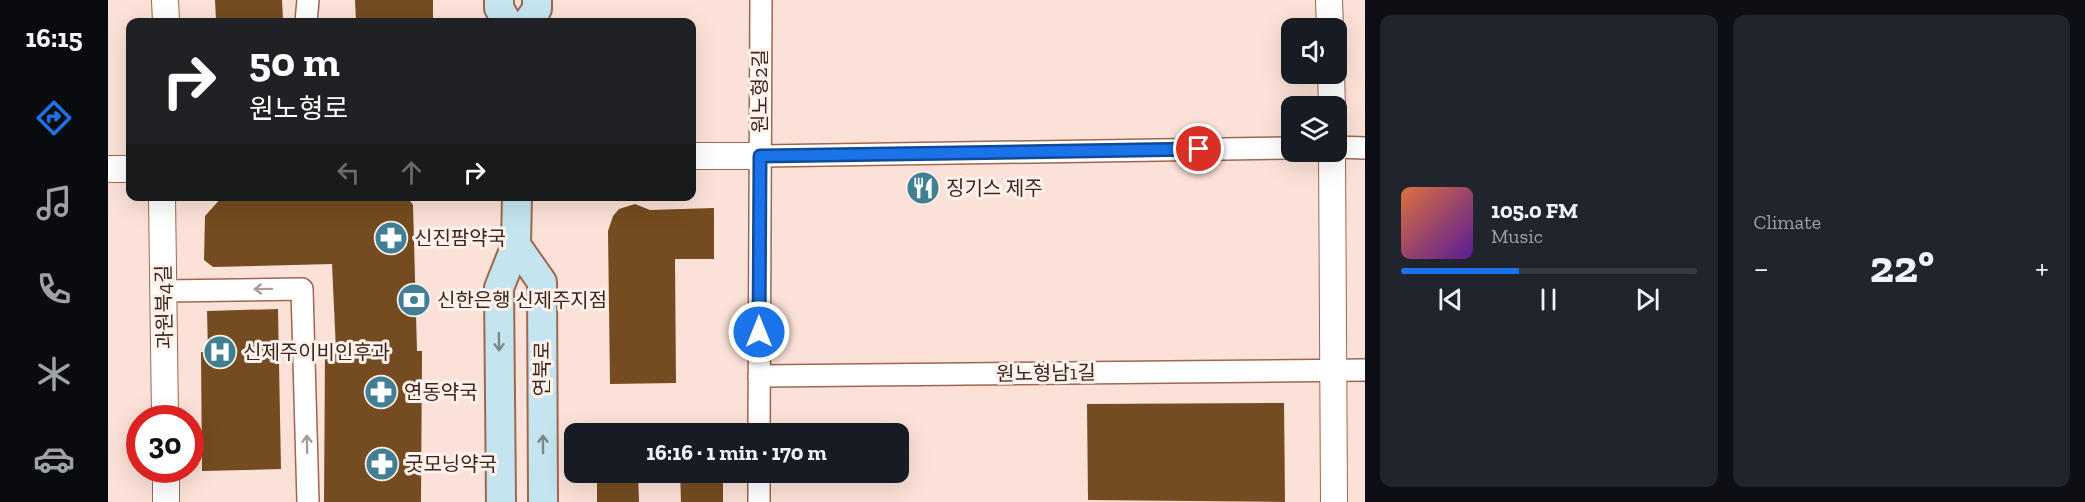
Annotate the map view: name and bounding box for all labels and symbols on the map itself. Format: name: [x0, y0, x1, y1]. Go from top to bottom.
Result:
street label: 원노형2길: [748, 49, 772, 133]
pin: [1173, 123, 1224, 174]
restaurant icon: 징기스 제주: [905, 170, 941, 206]
place label: 징기스 제주: [946, 176, 1043, 200]
pharmacy icon: 신진팜약국: [373, 220, 409, 256]
place label: 신진팜약국: [414, 226, 506, 250]
street label: 과원북4길: [151, 265, 177, 349]
bank icon: 신한은행 신제주지점: [396, 282, 432, 318]
one-way arrow: [253, 283, 273, 295]
place label: 신한은행 신제주지점: [437, 288, 607, 312]
position arrow: [727, 300, 791, 364]
one-way arrow: [493, 331, 505, 351]
hospital icon: 신제주이비인후과: [202, 334, 238, 370]
place label: 신제주이비인후과: [243, 340, 390, 364]
street label: 연북로: [530, 341, 554, 397]
street label: 원노형남1길: [996, 360, 1096, 386]
pharmacy icon: 연동약국: [363, 374, 399, 410]
place label: 연동약국: [404, 380, 478, 404]
speed limit sign: 30: [126, 405, 204, 483]
one-way arrow: [301, 434, 312, 454]
one-way arrow: [537, 434, 549, 454]
pharmacy icon: 굿모닝약국: [364, 446, 400, 482]
place label: 굿모닝약국: [405, 452, 497, 476]

